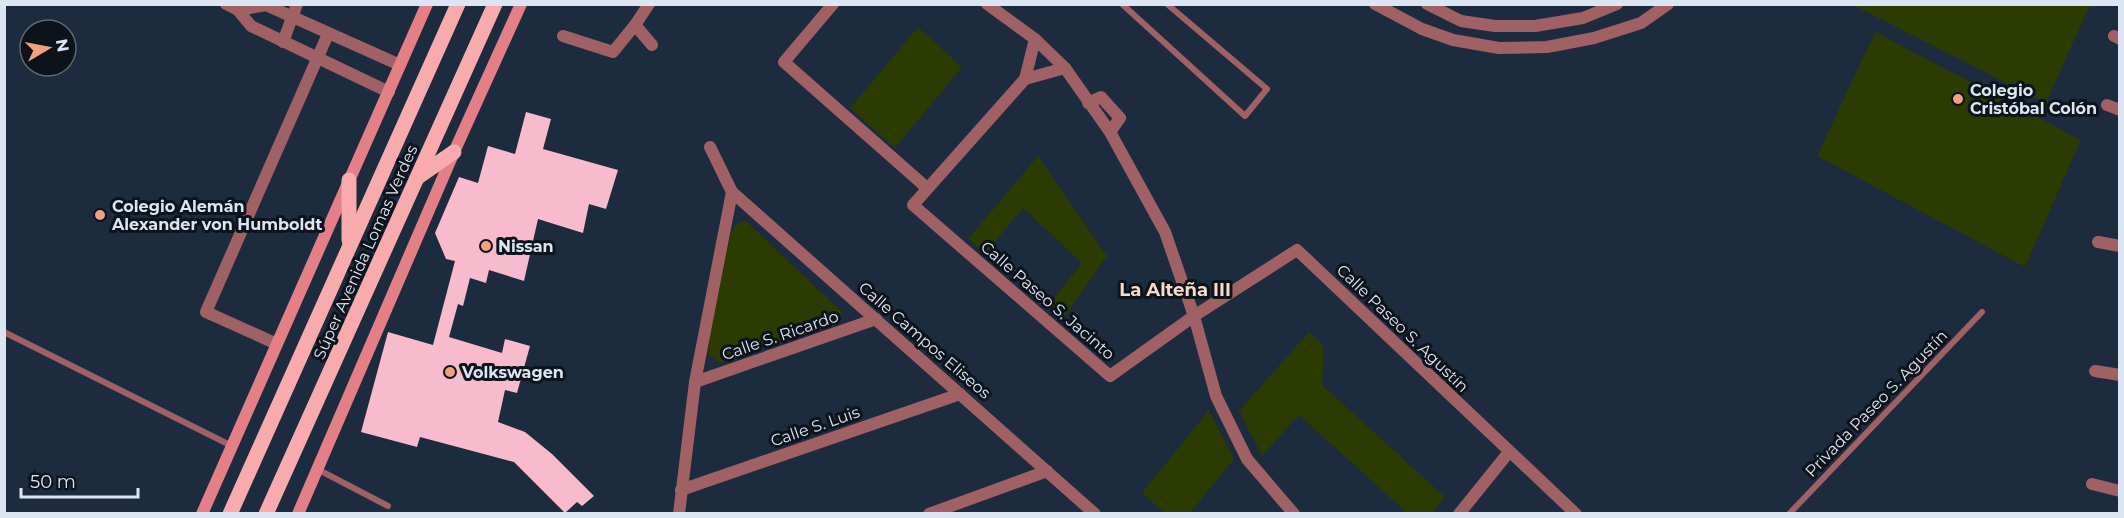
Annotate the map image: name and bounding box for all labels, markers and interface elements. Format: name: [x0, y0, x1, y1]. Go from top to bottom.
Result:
north arrow: [18, 18, 78, 78]
text: N: [52, 37, 73, 54]
place label: Colegio Cristóbal Colón: [1970, 81, 2097, 118]
marker: Colegio Cristóbal Colón: [1951, 92, 1965, 106]
street label: Súper Avenida Lomas Verdes: [309, 142, 422, 362]
place label: Colegio Alemán Alexander von Humboldt: [111, 197, 322, 234]
marker: Colegio Alemán Alexander von Humboldt: [93, 208, 107, 222]
place label: Nissan: [498, 237, 554, 256]
street label: Calle Paseo S. Jacinto: [977, 237, 1118, 364]
marker: Nissan: [479, 239, 493, 253]
street label: Calle Paseo S. Agustín: [1333, 260, 1472, 396]
street label: Calle Campos Eliseos: [855, 278, 995, 403]
district label: La Alteña III: [1119, 279, 1231, 301]
street label: Calle S. Ricardo: [719, 307, 841, 364]
street label: Privada Paseo S. Agustín: [1801, 326, 1952, 481]
place label: Volkswagen: [461, 363, 564, 382]
marker: Volkswagen: [443, 365, 457, 379]
street label: Calle S. Luis: [768, 402, 862, 451]
scale bar: [21, 461, 138, 499]
text: 50 m: [30, 471, 76, 493]

